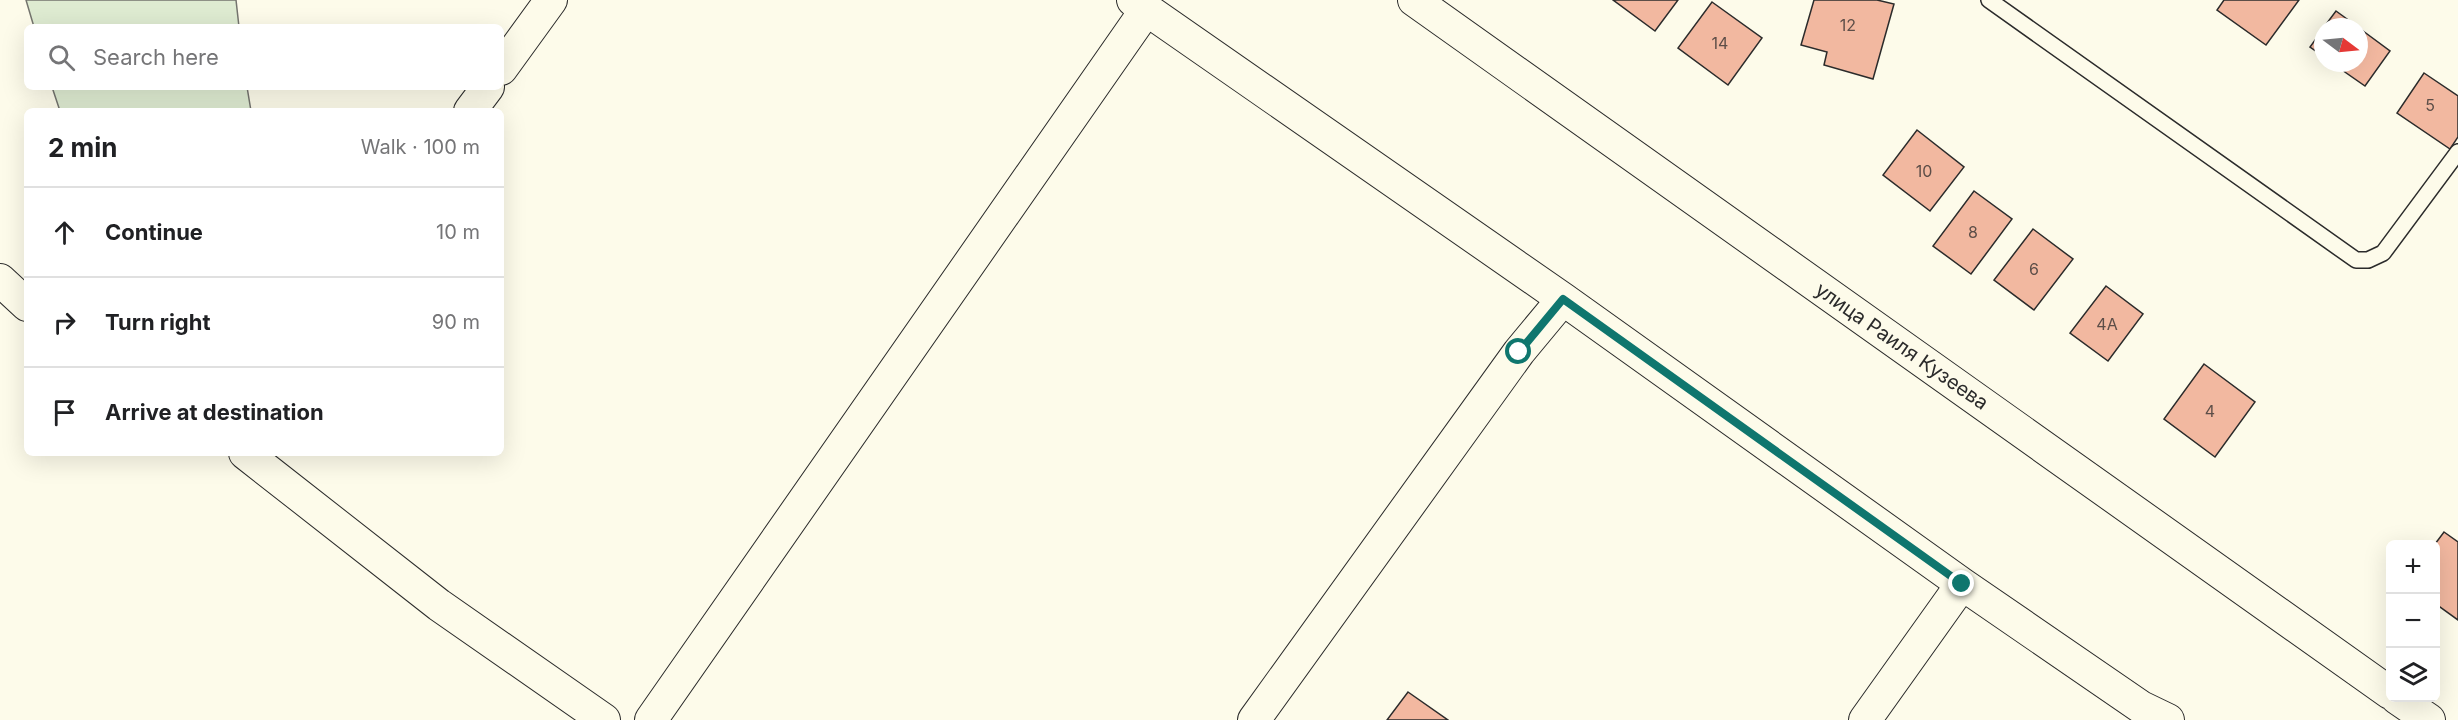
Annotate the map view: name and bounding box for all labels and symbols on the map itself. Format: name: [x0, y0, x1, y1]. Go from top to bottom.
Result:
house number: 12: [1840, 15, 1856, 35]
north arrow: [2314, 18, 2368, 72]
house number: 14: [1712, 33, 1728, 53]
house number: 5: [2425, 95, 2435, 115]
house number: 10: [1916, 161, 1932, 181]
house number: 8: [1968, 222, 1978, 242]
house number: 6: [2029, 259, 2039, 279]
street label: улица Раиля Кузеева: [1811, 277, 1993, 415]
house number: 4А: [2096, 314, 2118, 334]
route start: [1505, 338, 1531, 364]
house number: 4: [2205, 401, 2215, 421]
route end: [1948, 570, 1974, 596]

